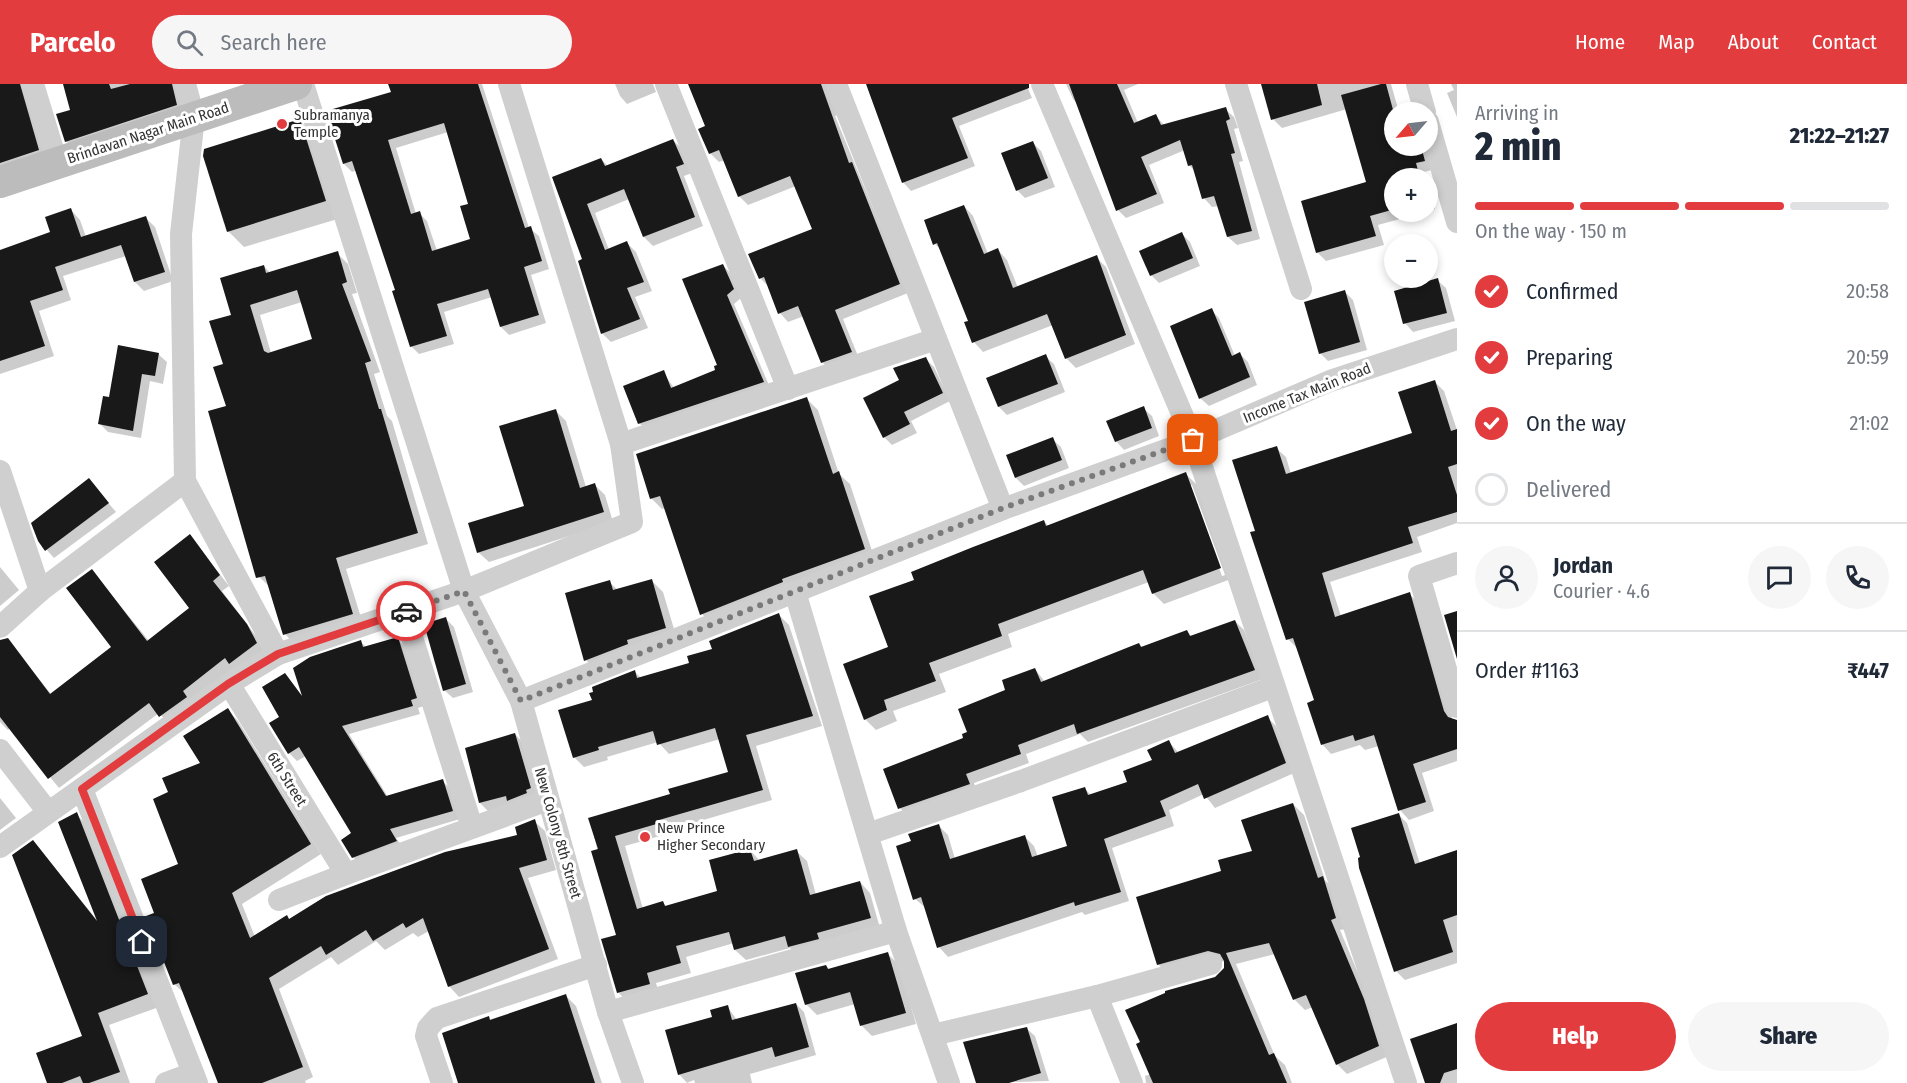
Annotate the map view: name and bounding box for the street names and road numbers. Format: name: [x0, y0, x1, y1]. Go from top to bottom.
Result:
street label: Brindavan Nagar Main Road: [65, 98, 231, 168]
street label: Income Tax Main Road: [1240, 359, 1374, 427]
street label: 6th Street: [263, 749, 311, 810]
street label: New Colony 8th Street: [531, 765, 585, 901]

